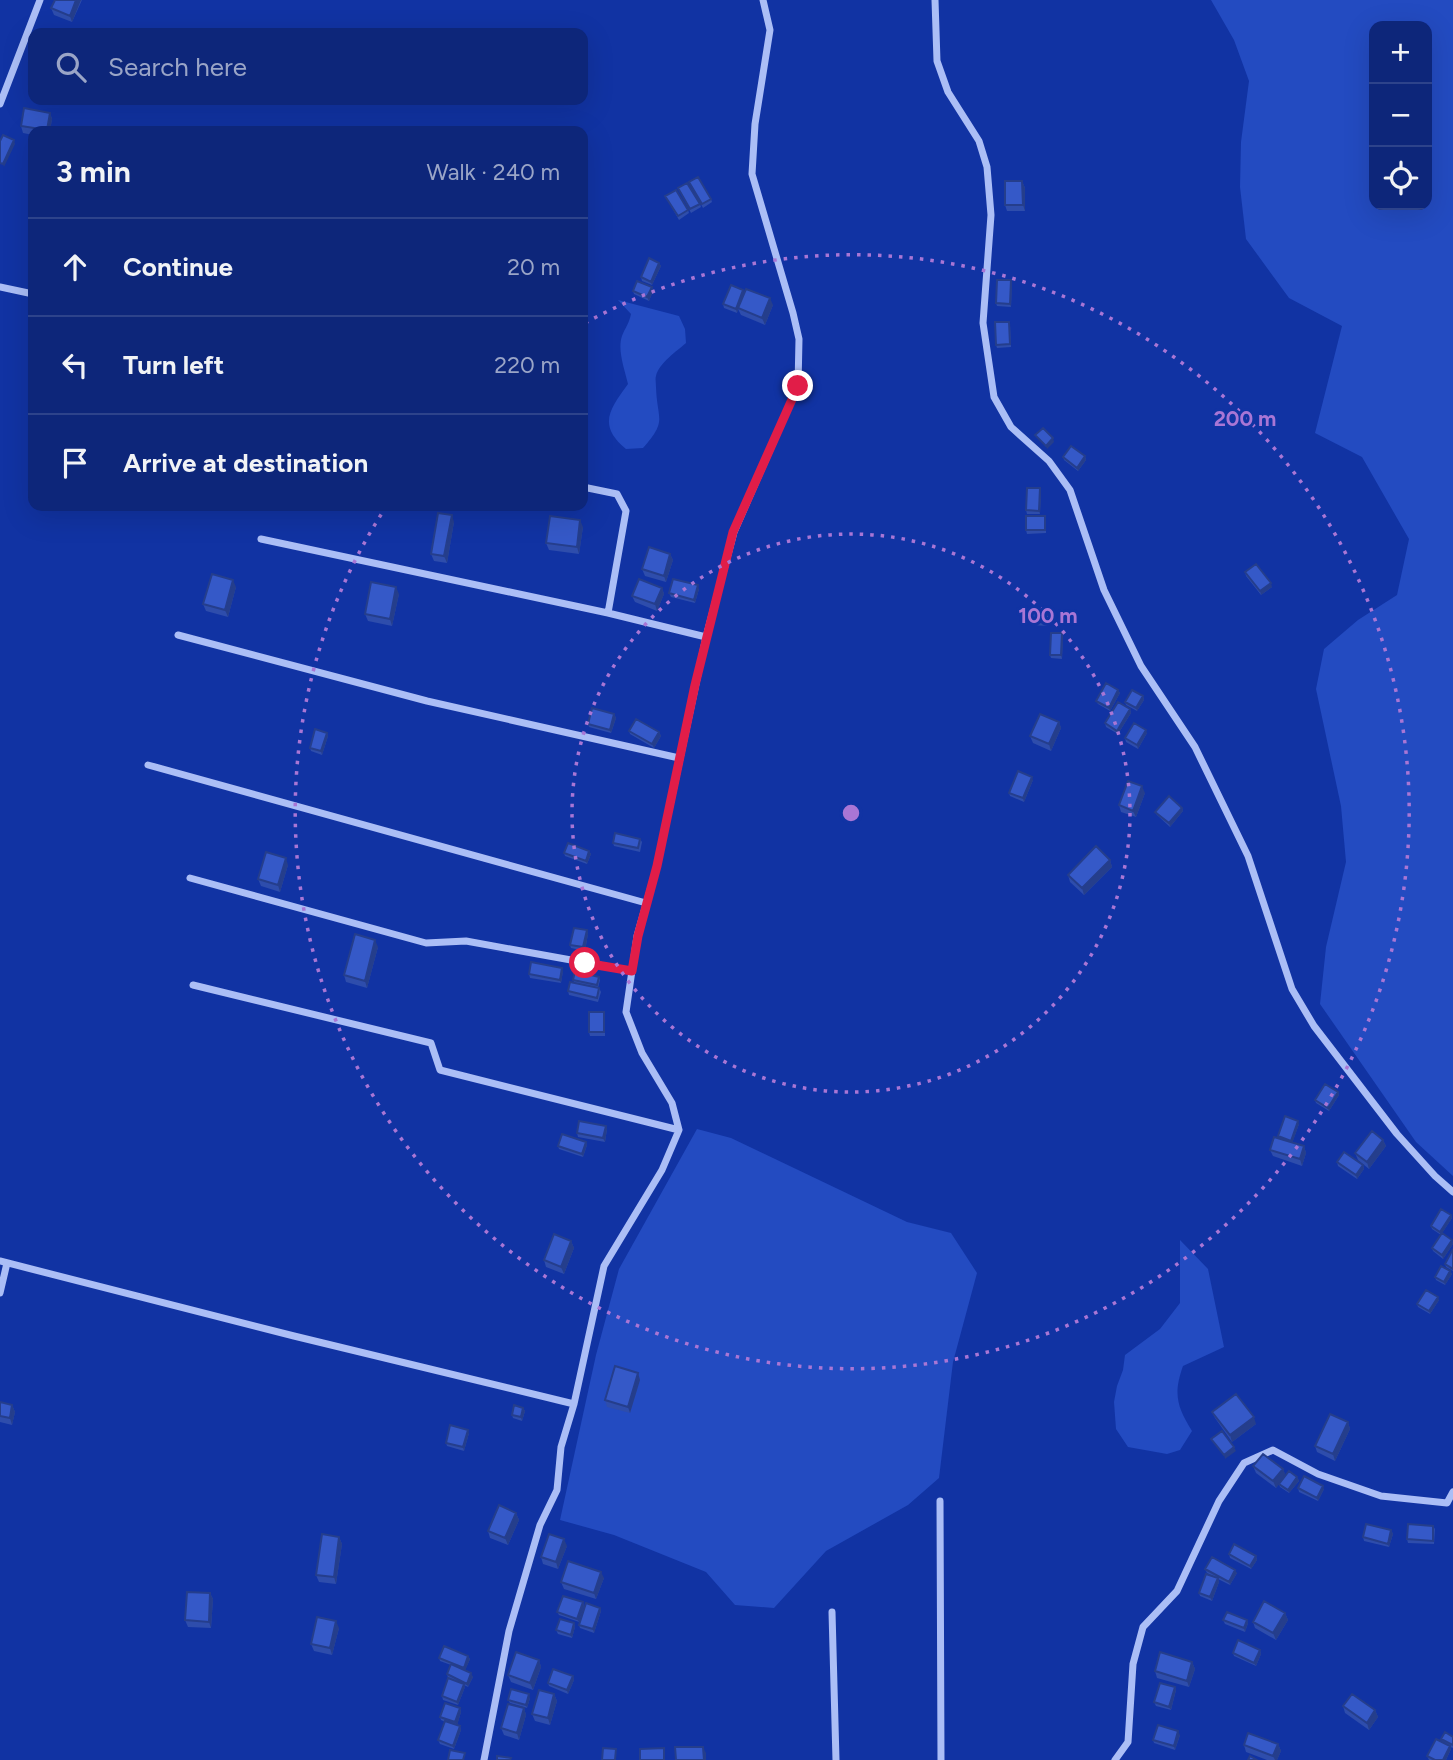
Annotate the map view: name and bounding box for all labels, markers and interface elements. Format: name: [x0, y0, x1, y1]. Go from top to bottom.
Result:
map controls: [1369, 21, 1432, 210]
button: +: [1369, 21, 1432, 84]
search box: [28, 28, 588, 105]
icon: search: [52, 48, 90, 86]
text: Search here: [108, 51, 247, 83]
button: −: [1369, 84, 1432, 147]
button: locate: [1369, 147, 1432, 210]
text: 3 min: [56, 153, 131, 190]
text: Walk · 240 m: [427, 158, 560, 186]
icon: ahead: [56, 248, 94, 286]
text: Continue: [123, 251, 233, 283]
text: 20 m: [507, 253, 560, 281]
icon: left: [56, 346, 94, 384]
text: Turn left: [123, 349, 224, 381]
text: 220 m: [494, 351, 560, 379]
route end: [782, 370, 813, 401]
text: 200 m: [1214, 406, 1276, 431]
icon: arrive: [56, 444, 94, 482]
text: Arrive at destination: [123, 447, 368, 479]
text: 100 m: [1018, 603, 1078, 628]
centre of rings: [839, 801, 863, 825]
route start: [569, 947, 600, 978]

